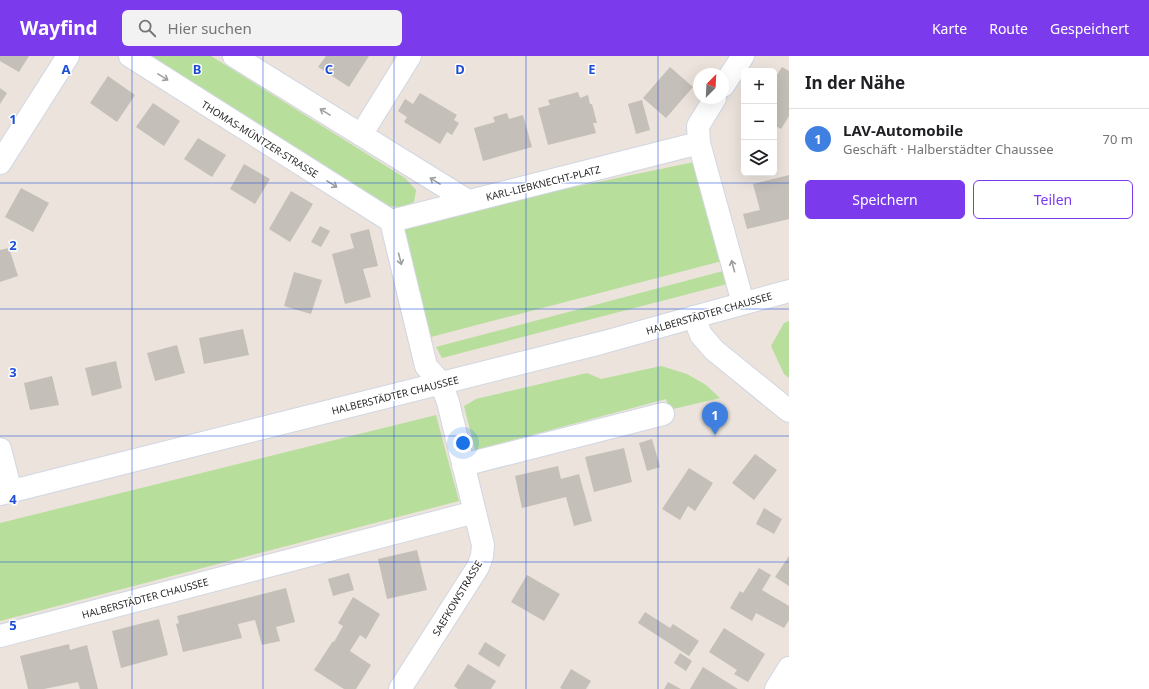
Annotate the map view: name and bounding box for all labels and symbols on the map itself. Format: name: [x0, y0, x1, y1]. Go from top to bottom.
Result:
text: A: [62, 60, 71, 78]
text: B: [193, 60, 201, 78]
text: C: [325, 60, 333, 78]
text: D: [455, 60, 465, 78]
text: E: [588, 60, 596, 78]
north arrow: [693, 68, 729, 104]
one-way arrow: [157, 73, 168, 81]
street label: THOMAS-MÜNTZER-STRASSE: [199, 97, 321, 181]
one-way arrow: [319, 108, 331, 116]
text: 1: [9, 110, 17, 128]
street label: KARL-LIEBKNECHT-PLATZ: [484, 162, 602, 204]
one-way arrow: [429, 176, 441, 184]
one-way arrow: [326, 180, 338, 188]
text: 2: [9, 236, 17, 254]
one-way arrow: [397, 252, 405, 265]
one-way arrow: [729, 259, 736, 272]
street label: HALBERSTÄDTER CHAUSSEE: [644, 288, 774, 338]
text: 3: [9, 363, 17, 381]
street label: HALBERSTÄDTER CHAUSSEE: [330, 372, 460, 418]
pin: 1: [702, 402, 728, 435]
your location: [453, 433, 473, 453]
text: 4: [9, 490, 17, 508]
street label: SAEFKOWSTRASSE: [429, 558, 485, 638]
street label: HALBERSTÄDTER CHAUSSEE: [80, 574, 210, 622]
text: 5: [9, 616, 17, 634]

